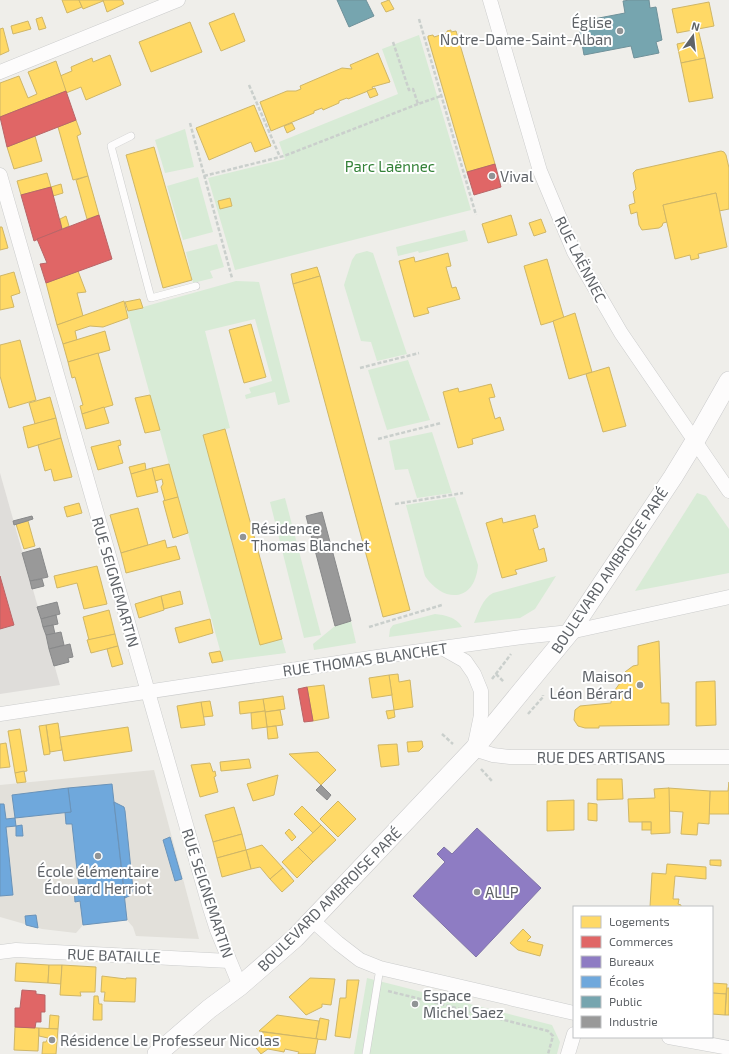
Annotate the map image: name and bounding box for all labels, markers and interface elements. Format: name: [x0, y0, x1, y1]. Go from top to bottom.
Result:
place label: Église Notre-Dame-Saint-Alban: [440, 13, 612, 48]
north arrow: [673, 16, 713, 56]
text: N: [690, 19, 701, 33]
marker: Église Notre-Dame-Saint-Alban: [615, 26, 625, 36]
park label: Parc Laënnec: [345, 157, 435, 175]
place label: Vival: [500, 167, 534, 185]
marker: Vival: [487, 171, 497, 181]
street label: RUE LAËNNEC: [552, 213, 611, 306]
street label: BOULEVARD AMBROISE PARÉ: [547, 484, 671, 656]
street label: RUE SEIGNEMARTIN: [89, 515, 143, 649]
place label: Résidence Thomas Blanchet: [251, 519, 370, 554]
marker: Résidence Thomas Blanchet: [238, 532, 248, 542]
street label: RUE THOMAS BLANCHET: [281, 638, 449, 679]
place label: Maison Léon Bérard: [550, 667, 632, 702]
marker: Maison Léon Bérard: [635, 680, 645, 690]
street label: RUE DES ARTISANS: [537, 748, 665, 766]
street label: BOULEVARD AMBROISE PARÉ: [253, 823, 405, 975]
street label: RUE SEIGNEMARTIN: [179, 826, 237, 960]
marker: École élémentaire Édouard Herriot: [93, 851, 103, 861]
place label: École élémentaire Édouard Herriot: [37, 862, 159, 897]
place label: ALLP: [485, 883, 519, 901]
marker: ALLP: [472, 887, 482, 897]
legend: [573, 906, 713, 1038]
text: Logements: [609, 914, 670, 928]
text: Commerces: [609, 934, 673, 948]
street label: RUE BATAILLE: [67, 944, 161, 966]
text: Bureaux: [609, 954, 655, 968]
text: Écoles: [609, 974, 644, 988]
place label: Espace Michel Saez: [423, 986, 504, 1021]
text: Public: [609, 994, 642, 1008]
marker: Espace Michel Saez: [410, 999, 420, 1009]
text: Industrie: [609, 1014, 658, 1028]
place label: Résidence Le Professeur Nicolas: [60, 1031, 280, 1049]
marker: Résidence Le Professeur Nicolas: [47, 1035, 57, 1045]

